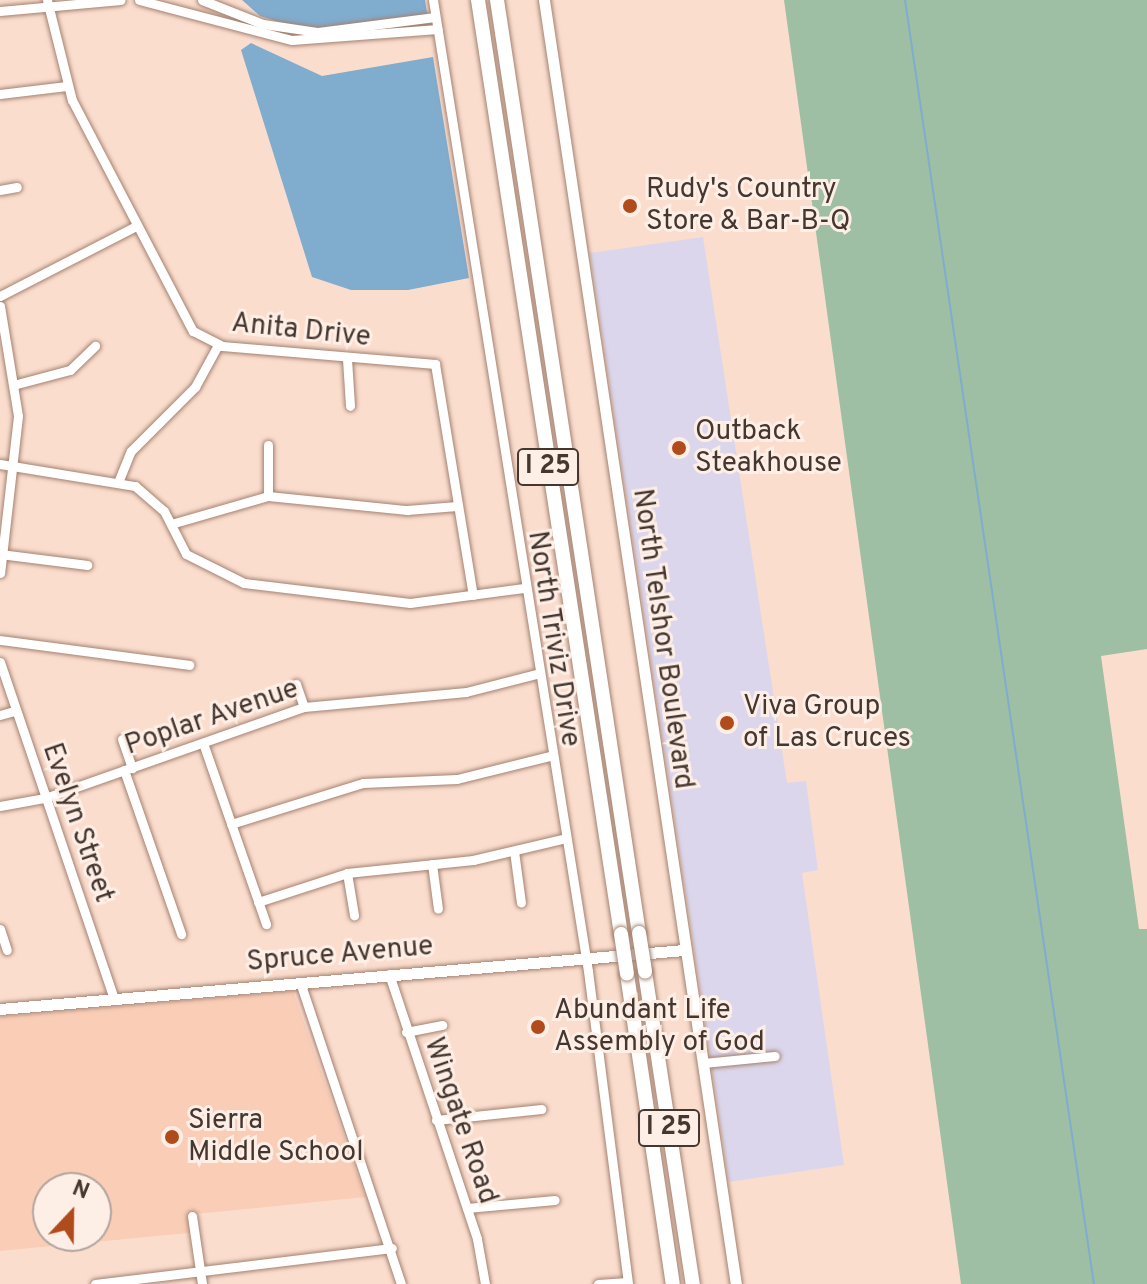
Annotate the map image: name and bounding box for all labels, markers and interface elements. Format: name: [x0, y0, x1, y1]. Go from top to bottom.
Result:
place label: Rudy's Country Store & Bar-B-Q: [646, 173, 850, 239]
marker: Rudy's Country Store & Bar-B-Q: [621, 197, 639, 215]
street label: Anita Drive: [230, 307, 372, 355]
place label: Outback Steakhouse: [695, 415, 842, 481]
marker: Outback Steakhouse: [670, 439, 688, 457]
road number: I 25: [516, 445, 580, 489]
street label: North Telshor Boulevard: [624, 486, 700, 792]
street label: North Triviz Drive: [519, 528, 587, 750]
street label: Poplar Avenue: [120, 672, 304, 764]
place label: Viva Group of Las Cruces: [743, 690, 911, 756]
marker: Viva Group of Las Cruces: [718, 714, 736, 732]
street label: Evelyn Street: [34, 739, 120, 907]
street label: Spruce Avenue: [245, 930, 435, 980]
place label: Abundant Life Assembly of God: [554, 994, 765, 1060]
marker: Abundant Life Assembly of God: [529, 1018, 547, 1036]
street label: Wingate Road: [416, 1033, 504, 1209]
place label: Sierra Middle School: [188, 1104, 364, 1170]
road number: I 25: [637, 1106, 701, 1150]
marker: Sierra Middle School: [163, 1128, 181, 1146]
north arrow: [32, 1172, 112, 1252]
text: N: [68, 1176, 93, 1207]

